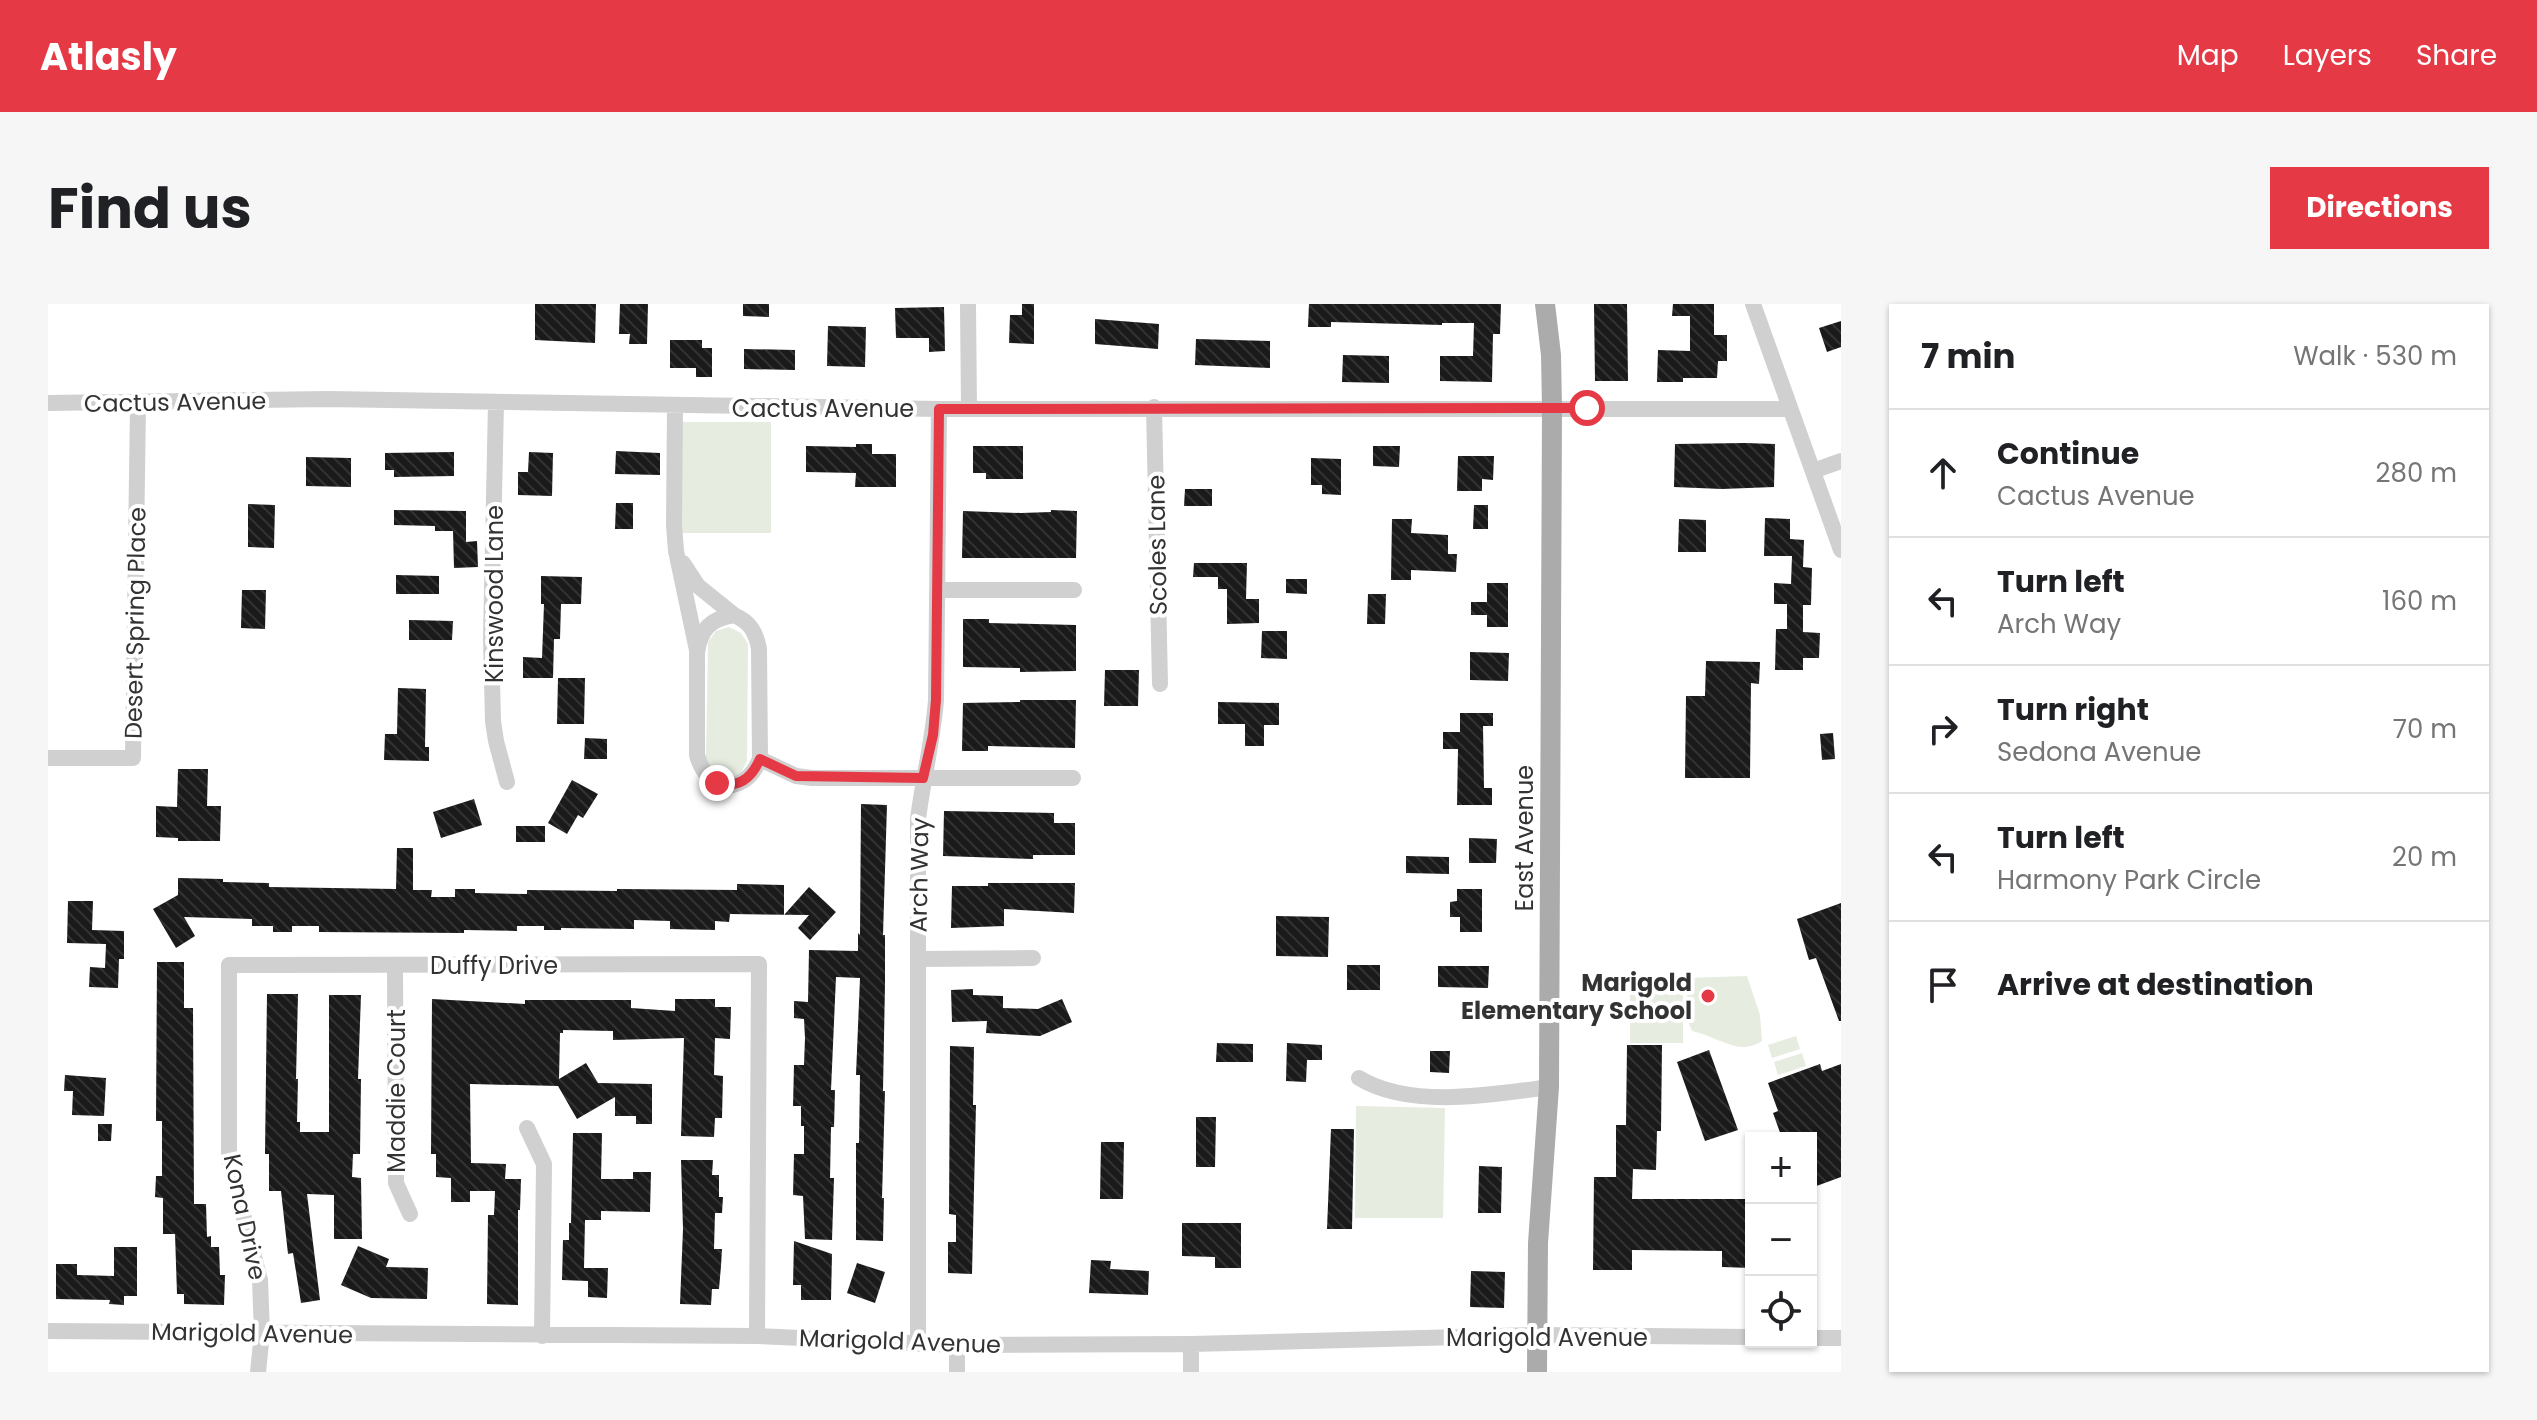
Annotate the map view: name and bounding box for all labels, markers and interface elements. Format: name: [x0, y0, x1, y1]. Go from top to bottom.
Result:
text: Atlasly: [40, 30, 177, 83]
text: Map: [2177, 36, 2239, 75]
text: Layers: [2283, 36, 2372, 75]
text: Share: [2416, 36, 2497, 75]
button: Directions: [2270, 167, 2489, 249]
text: Find us: [48, 169, 252, 248]
text: 7 min: [1921, 332, 2015, 380]
text: Walk · 530 m: [2293, 338, 2457, 374]
street label: Cactus Avenue: [83, 384, 267, 420]
route start: [1569, 390, 1605, 426]
street label: Cactus Avenue: [732, 392, 914, 425]
text: Continue: [1997, 432, 2139, 475]
icon: ahead: [1921, 451, 1965, 495]
text: 280 m: [2376, 455, 2457, 491]
street label: Scoles Lane: [1139, 474, 1175, 616]
text: Cactus Avenue: [1997, 478, 2195, 514]
street label: Kinswood Lane: [478, 505, 511, 683]
street label: Desert Spring Place: [116, 507, 154, 739]
text: Turn left: [1997, 560, 2125, 603]
icon: left: [1921, 579, 1965, 623]
text: 160 m: [2382, 583, 2457, 619]
text: Arch Way: [1997, 606, 2121, 642]
text: Turn right: [1997, 688, 2149, 731]
icon: right: [1921, 707, 1965, 751]
text: 70 m: [2393, 711, 2457, 747]
text: Sedona Avenue: [1997, 734, 2201, 770]
route end: [699, 765, 735, 801]
street label: East Avenue: [1508, 765, 1541, 911]
text: Turn left: [1997, 816, 2125, 859]
street label: Arch Way: [902, 817, 937, 933]
icon: left: [1921, 835, 1965, 879]
text: 20 m: [2392, 839, 2457, 875]
text: Harmony Park Circle: [1997, 862, 2261, 898]
street label: Duffy Drive: [430, 949, 558, 982]
icon: arrive: [1921, 963, 1965, 1007]
text: Arrive at destination: [1997, 963, 2314, 1006]
place label: Marigold Elementary School: [1461, 966, 1692, 1027]
marker: Marigold Elementary School: [1699, 987, 1717, 1005]
street label: Maddie Court: [380, 1009, 413, 1173]
map controls: [1745, 1132, 1817, 1348]
button: +: [1745, 1132, 1817, 1204]
street label: Kona Drive: [216, 1151, 274, 1283]
button: −: [1745, 1204, 1817, 1276]
button: locate: [1745, 1276, 1817, 1348]
street label: Marigold Avenue: [151, 1315, 353, 1351]
street label: Marigold Avenue: [798, 1321, 1002, 1361]
street label: Marigold Avenue: [1446, 1321, 1648, 1354]

